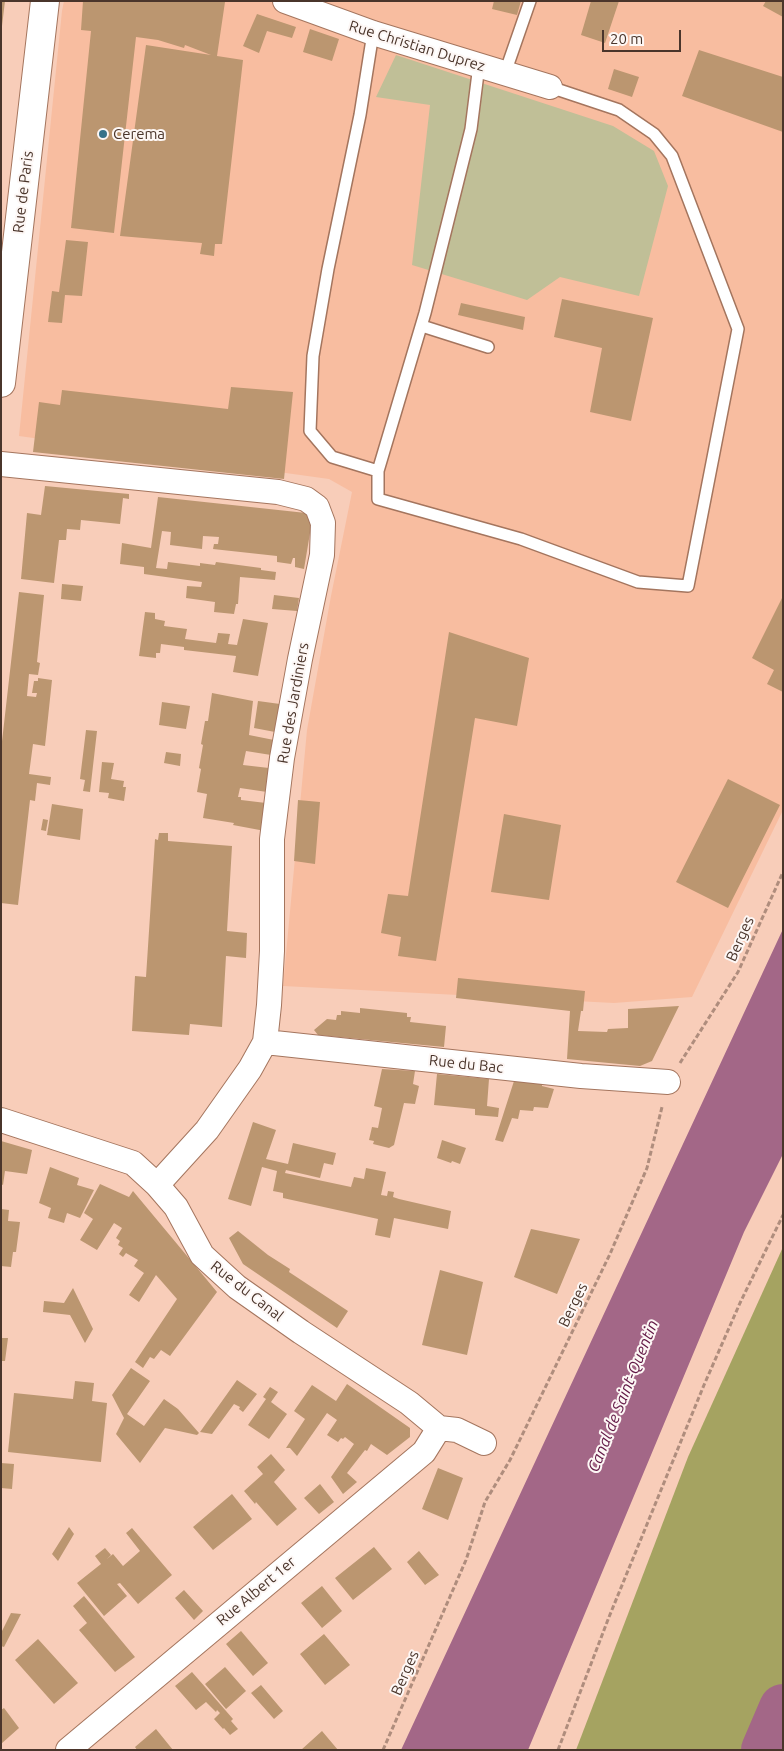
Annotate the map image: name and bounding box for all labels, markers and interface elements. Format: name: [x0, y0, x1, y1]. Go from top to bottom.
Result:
street label: Rue Christian Duprez: [347, 17, 487, 75]
scale bar: [604, 20, 683, 52]
text: 20 m: [610, 30, 643, 47]
place label: Cerema: [113, 125, 165, 143]
marker: Cerema: [97, 128, 109, 140]
street label: Rue de Paris: [9, 150, 37, 234]
street label: Rue des Jardiniers: [274, 641, 312, 765]
street label: Berges: [722, 914, 758, 964]
street label: Rue du Bac: [428, 1051, 504, 1077]
street label: Rue du Canal: [207, 1257, 287, 1325]
street label: Berges: [555, 1280, 591, 1330]
water label: Canal de Saint-Quentin: [584, 1317, 662, 1475]
street label: Rue Albert 1er: [213, 1553, 299, 1629]
street label: Berges: [387, 1648, 423, 1698]

